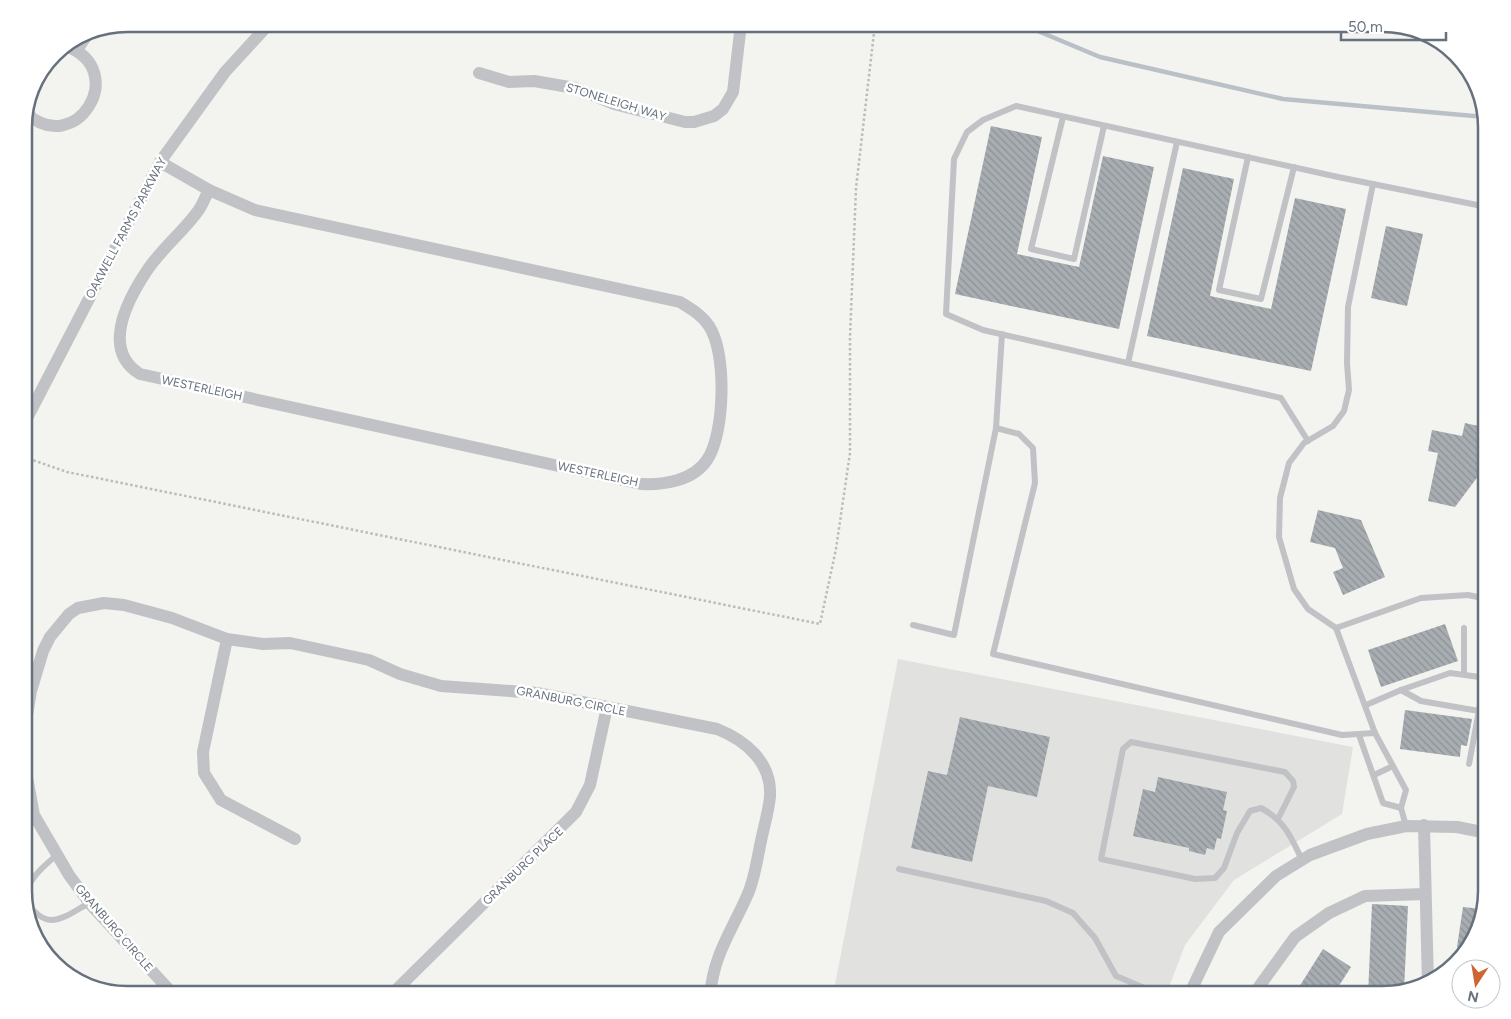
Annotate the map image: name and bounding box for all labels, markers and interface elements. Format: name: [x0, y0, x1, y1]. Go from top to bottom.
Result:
scale bar: [1341, 10, 1446, 42]
text: 50 m: [1348, 18, 1383, 36]
street label: STONELEIGH WAY: [564, 80, 668, 124]
street label: OAKWELL FARMS PARKWAY: [83, 154, 170, 301]
street label: WESTERLEIGH: [160, 373, 244, 403]
street label: WESTERLEIGH: [556, 459, 640, 489]
street label: GRANBURG CIRCLE: [515, 684, 627, 718]
street label: GRANBURG PLACE: [480, 824, 566, 908]
street label: GRANBURG CIRCLE: [72, 882, 156, 974]
north arrow: [1451, 959, 1501, 1009]
text: N: [1466, 987, 1480, 1006]

